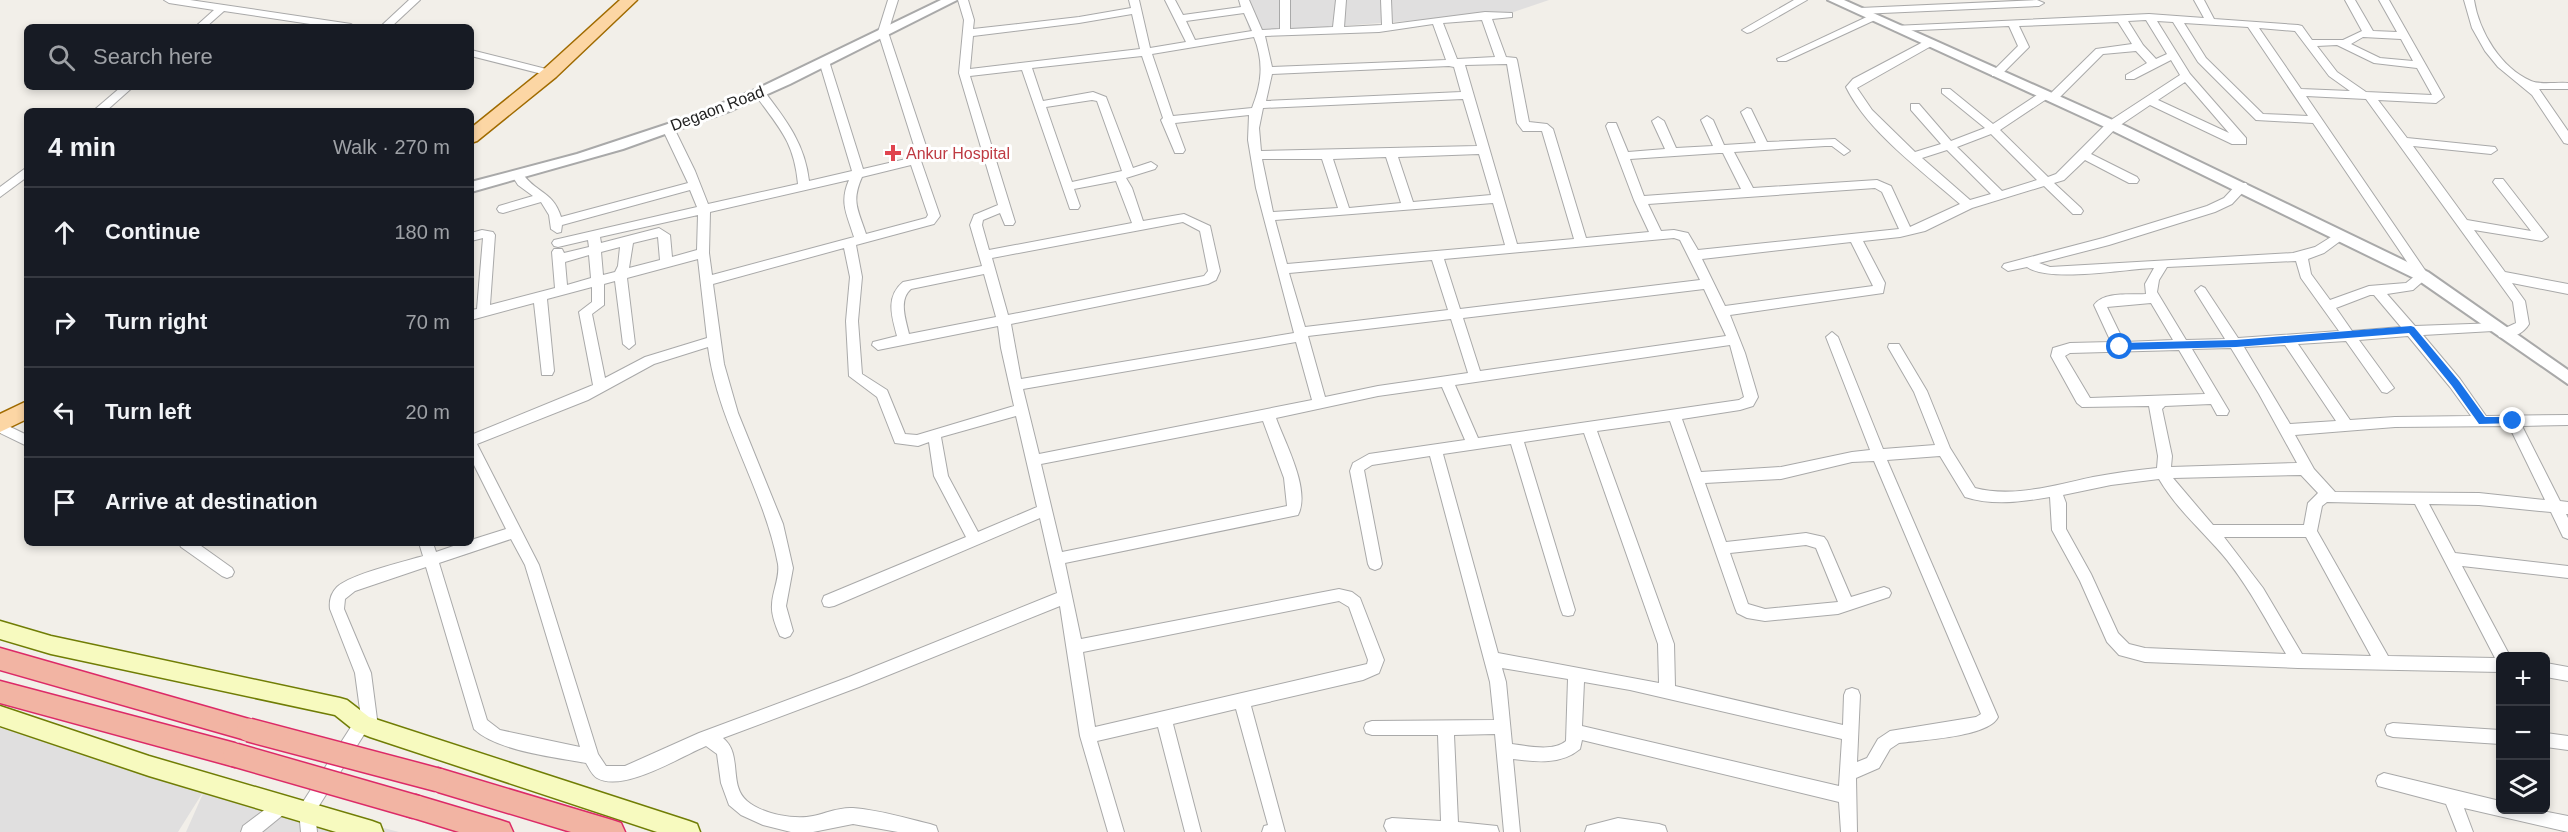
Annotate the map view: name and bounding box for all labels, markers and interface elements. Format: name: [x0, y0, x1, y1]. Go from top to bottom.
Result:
search box: [24, 24, 474, 90]
icon: search: [45, 41, 78, 74]
text: Search here: [93, 44, 213, 69]
street label: Degaon Road: [668, 83, 766, 134]
text: 4 min: [48, 132, 116, 162]
text: Walk · 270 m: [333, 136, 450, 158]
marker: Ankur Hospital: [884, 144, 902, 162]
place label: Ankur Hospital: [906, 145, 1010, 162]
icon: ahead: [48, 216, 81, 249]
text: Continue: [105, 219, 200, 244]
text: 180 m: [394, 221, 450, 243]
icon: right: [48, 306, 81, 339]
text: Turn right: [105, 309, 207, 334]
text: 70 m: [406, 311, 450, 333]
route start: [2106, 333, 2132, 359]
icon: left: [48, 396, 81, 429]
text: Turn left: [105, 399, 191, 424]
text: 20 m: [406, 401, 450, 423]
route end: [2499, 407, 2525, 433]
icon: arrive: [48, 486, 81, 519]
text: Arrive at destination: [105, 489, 318, 514]
map controls: [2496, 652, 2550, 814]
button: +: [2496, 652, 2550, 706]
button: −: [2496, 706, 2550, 760]
button: layers: [2496, 760, 2550, 814]

